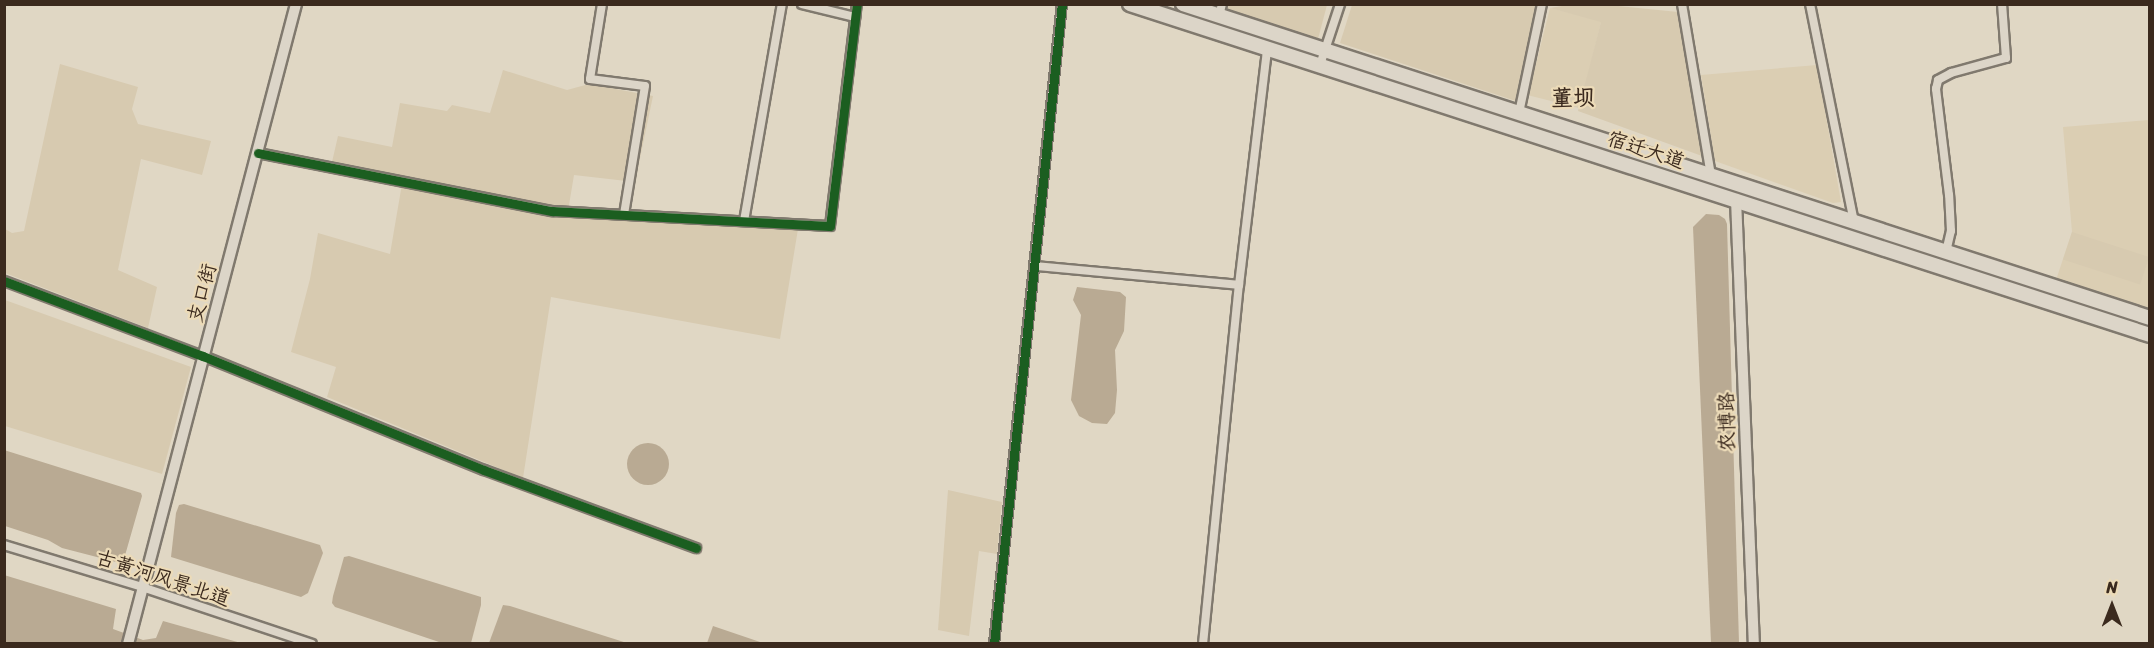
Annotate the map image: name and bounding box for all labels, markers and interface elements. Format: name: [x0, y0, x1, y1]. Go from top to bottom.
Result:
district label: 董坝: [1551, 85, 1595, 111]
street label: 宿迁大道: [1604, 126, 1688, 174]
street label: 支口街: [183, 261, 221, 325]
street label: 农博路: [1714, 392, 1740, 452]
street label: 古黄河风景北道: [93, 545, 233, 611]
text: N: [2106, 573, 2118, 602]
north arrow: [2082, 576, 2142, 636]

